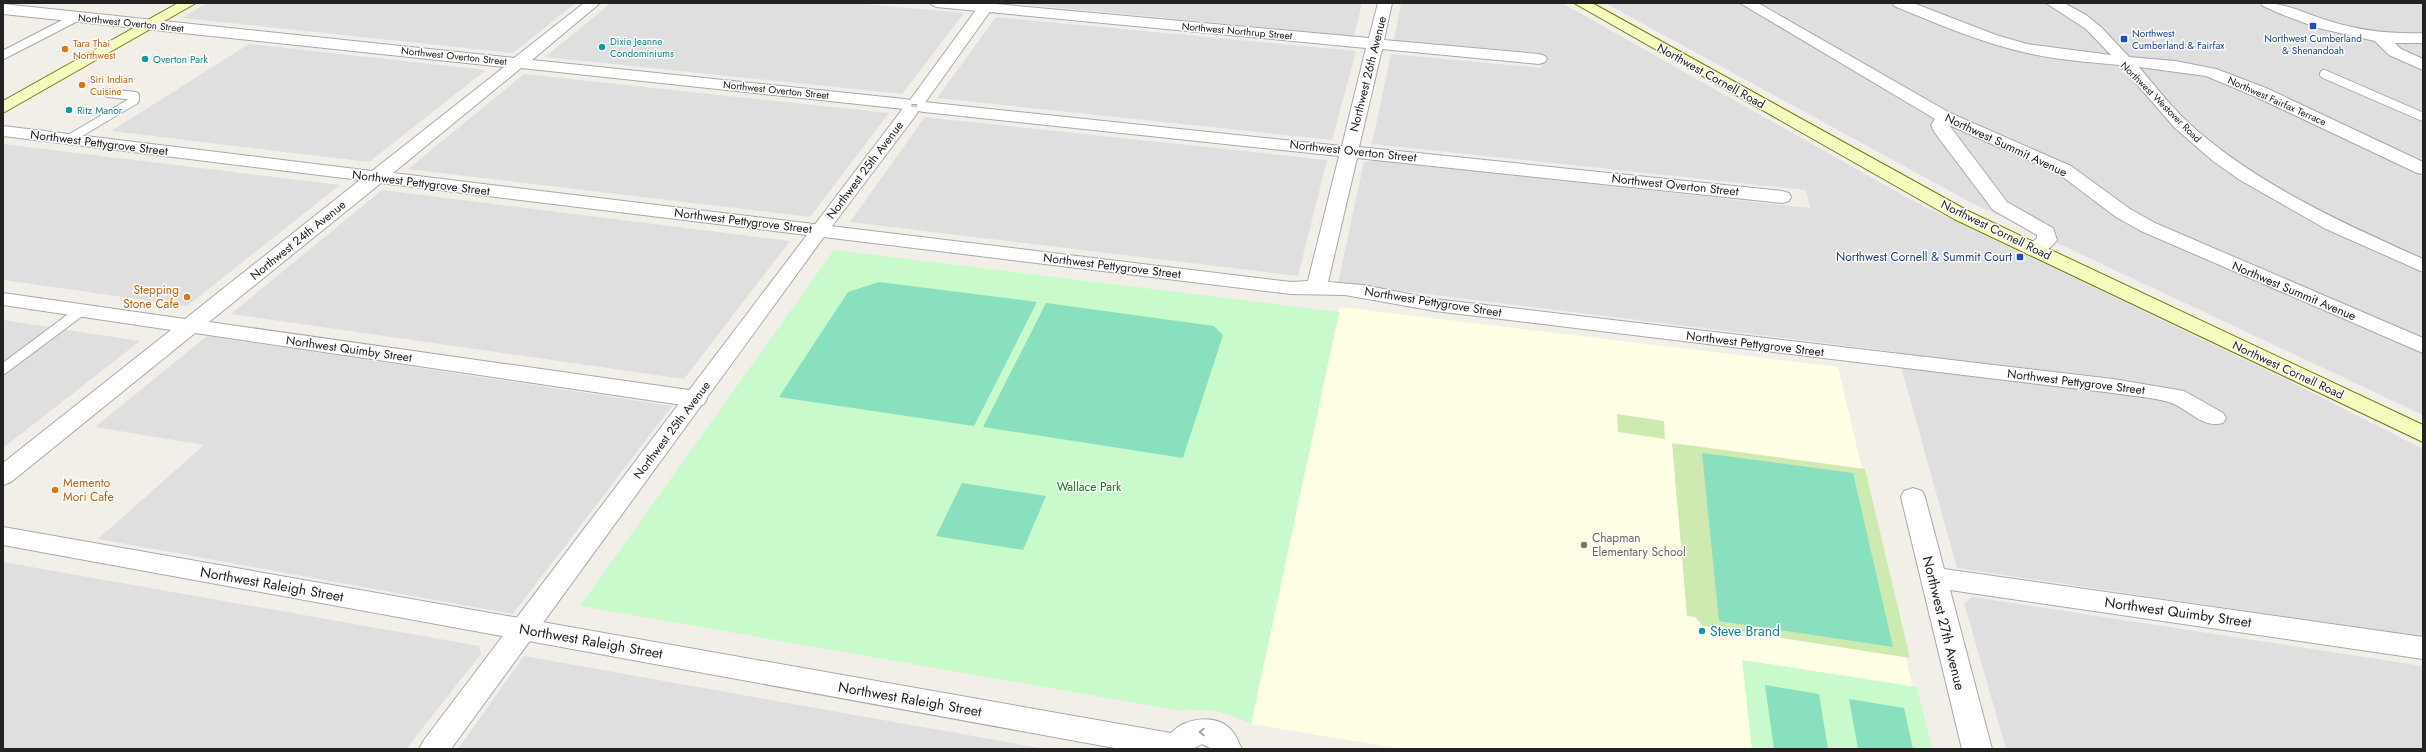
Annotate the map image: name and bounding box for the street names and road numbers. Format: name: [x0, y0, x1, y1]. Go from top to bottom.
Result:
street label: Northwest Overton Street: [77, 10, 185, 36]
street label: Northwest 26th Avenue: [1345, 14, 1391, 134]
street label: Northwest Northrup Street: [1181, 19, 1294, 43]
street label: Northwest Cornell Road: [1654, 39, 1768, 113]
street label: Northwest Overton Street: [400, 43, 508, 69]
street label: Northwest Westover Road: [2117, 58, 2205, 146]
street label: Northwest Fairfax Terrace: [2225, 73, 2329, 129]
street label: Northwest Overton Street: [722, 77, 830, 103]
street label: Northwest Summit Avenue: [1942, 109, 2070, 181]
street label: Northwest 25th Avenue: [822, 117, 908, 223]
street label: Northwest Pettygrove Street: [29, 126, 169, 160]
street label: Northwest Overton Street: [1289, 135, 1417, 167]
street label: Northwest Pettygrove Street: [351, 166, 491, 200]
street label: Northwest Overton Street: [1611, 169, 1739, 201]
street label: Northwest Cornell Road: [1938, 195, 2054, 265]
street label: Northwest 24th Avenue: [246, 196, 350, 284]
street label: Northwest Pettygrove Street: [673, 204, 813, 238]
street label: Northwest Pettygrove Street: [1042, 249, 1182, 283]
street label: Northwest Summit Avenue: [2229, 257, 2359, 325]
street label: Northwest Pettygrove Street: [1363, 282, 1503, 322]
street label: Northwest Pettygrove Street: [1685, 327, 1825, 361]
street label: Northwest Quimby Street: [285, 331, 413, 367]
street label: Northwest Cornell Road: [2229, 336, 2347, 404]
street label: Northwest Pettygrove Street: [2006, 365, 2146, 399]
street label: Northwest 25th Avenue: [629, 377, 715, 483]
street label: Northwest 27th Avenue: [1918, 554, 1970, 692]
street label: Northwest Raleigh Street: [199, 562, 346, 607]
street label: Northwest Quimby Street: [2103, 592, 2253, 632]
street label: Northwest Raleigh Street: [518, 619, 665, 664]
street label: Northwest Raleigh Street: [837, 677, 984, 722]

